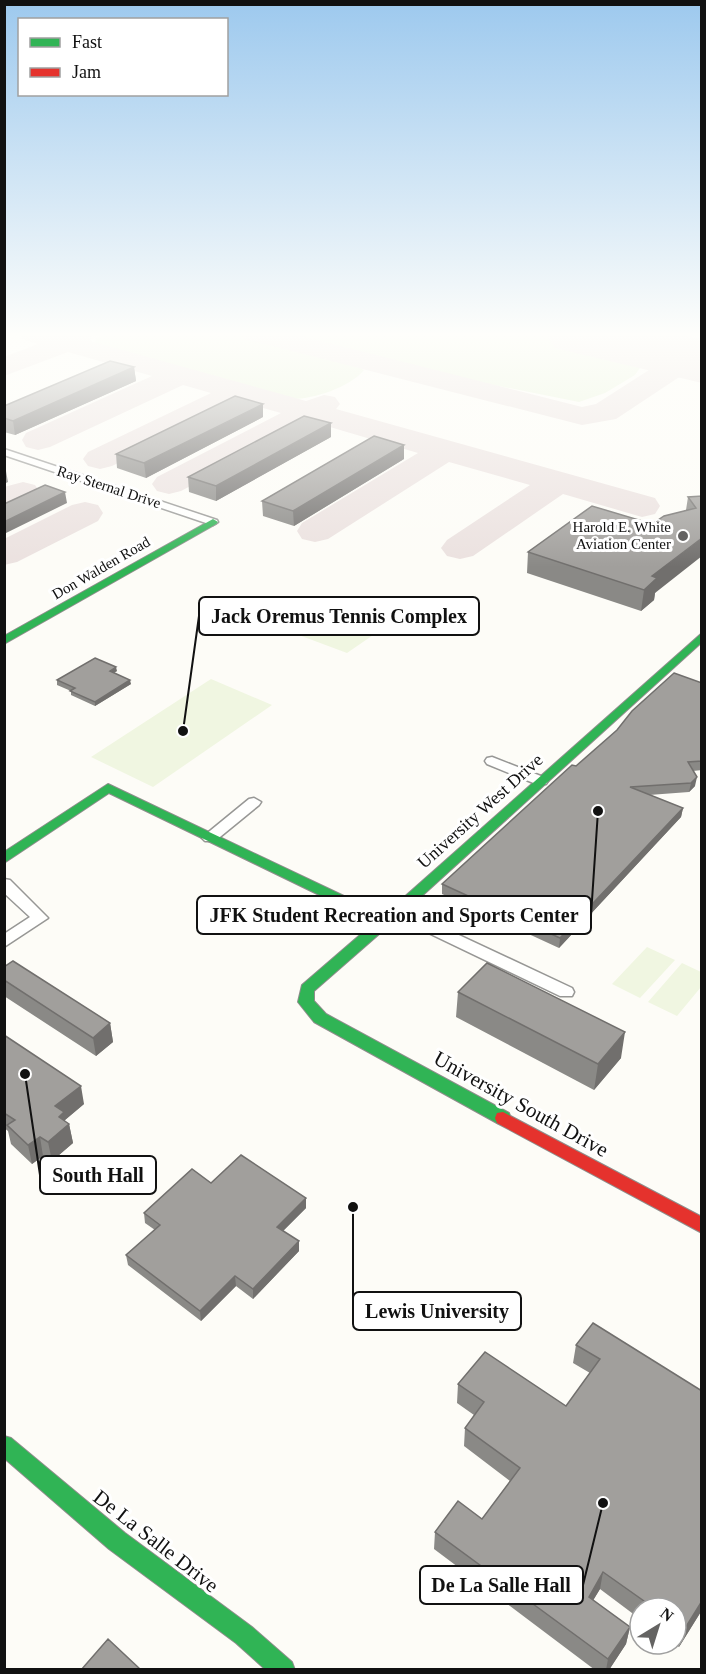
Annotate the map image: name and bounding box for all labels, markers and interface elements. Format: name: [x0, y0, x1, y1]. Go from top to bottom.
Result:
legend: [18, 18, 228, 96]
text: Fast: [72, 32, 102, 52]
text: Jam: [72, 62, 101, 82]
street label: Ray Sternal Drive: [55, 463, 163, 511]
place label: Harold E. White Aviation Center: [573, 519, 671, 552]
marker: Harold E. White Aviation Center: [676, 529, 690, 543]
street label: Don Walden Road: [49, 533, 153, 602]
callout: Jack Oremus Tennis Complex: [199, 597, 479, 635]
text: Jack Oremus Tennis Complex: [211, 605, 467, 628]
street label: University West Drive: [413, 750, 547, 872]
callout: JFK Student Recreation and Sports Center: [197, 896, 591, 934]
text: JFK Student Recreation and Sports Center: [209, 904, 579, 927]
street label: University South Drive: [429, 1046, 613, 1162]
callout: South Hall: [40, 1156, 156, 1194]
text: South Hall: [52, 1164, 144, 1186]
callout: Lewis University: [353, 1292, 521, 1330]
text: Lewis University: [365, 1300, 509, 1323]
street label: De La Salle Drive: [89, 1485, 223, 1597]
callout: De La Salle Hall: [420, 1566, 583, 1604]
text: De La Salle Hall: [431, 1574, 571, 1596]
north arrow: [628, 1596, 688, 1656]
text: N: [657, 1604, 677, 1625]

